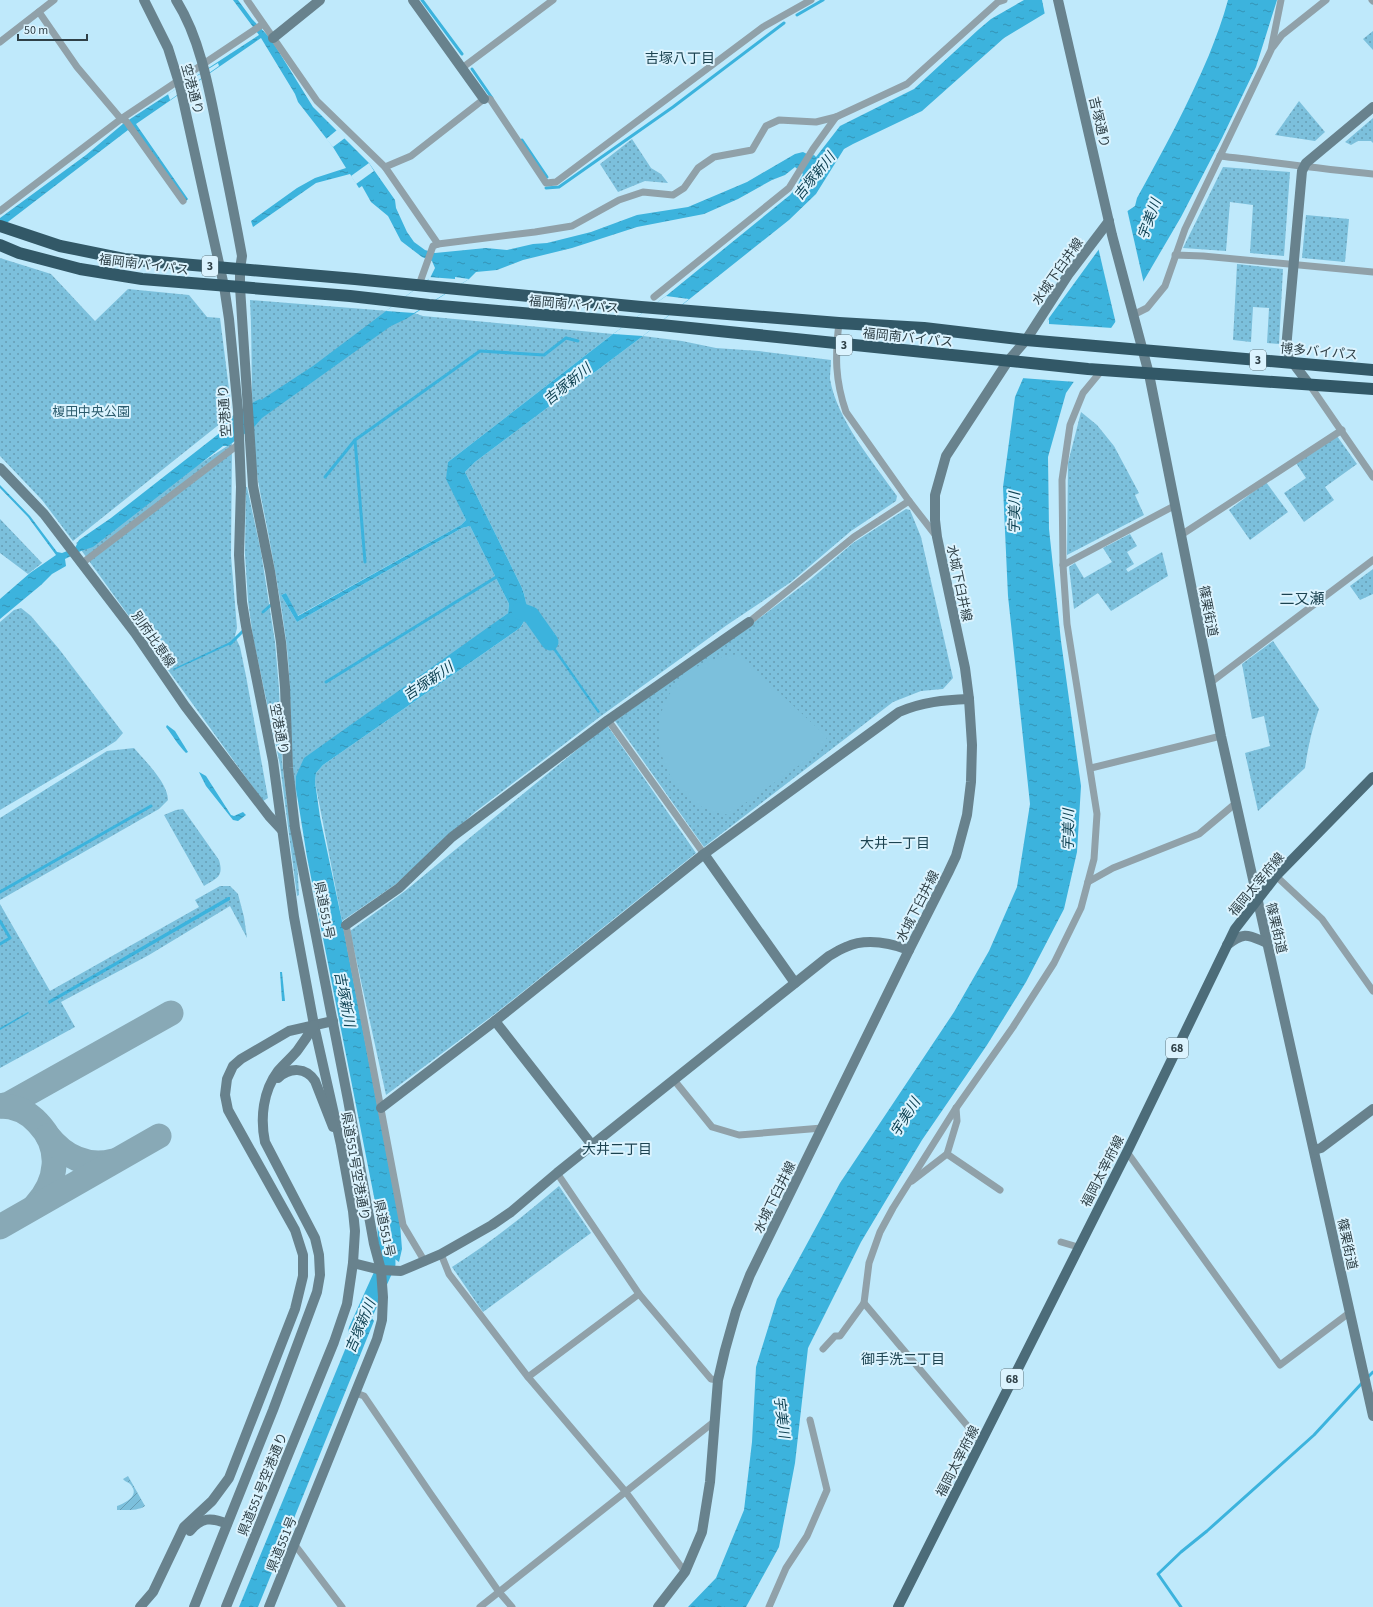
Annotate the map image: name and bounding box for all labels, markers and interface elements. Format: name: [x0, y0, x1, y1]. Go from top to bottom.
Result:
scale bar: [18, 16, 87, 42]
text: 50 m: [24, 22, 48, 39]
district label: 吉塚八丁目: [645, 49, 715, 69]
street label: 空港通り: [177, 62, 207, 117]
street label: 吉塚通り: [1084, 95, 1114, 150]
water label: 吉塚新川: [789, 147, 841, 205]
water label: 宇美川: [1133, 194, 1167, 242]
street label: 水城下臼井線: [1028, 234, 1088, 309]
street label: 福岡南バイパス: [98, 251, 190, 279]
road number: 3: [202, 256, 218, 276]
street label: 福岡南バイパス: [528, 292, 620, 318]
street label: 福岡南バイパス: [862, 324, 954, 352]
road number: 3: [836, 335, 852, 355]
street label: 博多バイパス: [1279, 340, 1358, 364]
road number: 3: [1250, 350, 1266, 370]
water label: 吉塚新川: [540, 358, 597, 410]
street label: 空港通り: [214, 384, 236, 438]
park label: 榎田中央公園: [52, 403, 130, 421]
water label: 宇美川: [1005, 490, 1025, 534]
street label: 水城下臼井線: [942, 543, 976, 623]
street label: 篠栗街道: [1194, 584, 1222, 638]
district label: 二又瀬: [1279, 589, 1325, 610]
street label: 別府比恵線: [127, 608, 179, 671]
water label: 吉塚新川: [400, 657, 459, 706]
street label: 空港通り: [265, 702, 293, 756]
water label: 宇美川: [1059, 807, 1079, 851]
district label: 大井一丁目: [860, 834, 930, 854]
street label: 福岡太宰府線: [1225, 849, 1289, 920]
street label: 水城下臼井線: [892, 868, 944, 945]
street label: 県道551号: [310, 880, 338, 941]
street label: 篠栗街道: [1261, 901, 1291, 956]
water label: 吉塚新川: [329, 970, 360, 1031]
road number: 68: [1166, 1038, 1188, 1058]
water label: 宇美川: [886, 1093, 927, 1141]
street label: 県道551号空港通り: [337, 1110, 373, 1222]
street label: 福岡太宰府線: [1077, 1133, 1129, 1210]
district label: 大井二丁目: [582, 1140, 652, 1160]
street label: 水城下臼井線: [750, 1158, 800, 1236]
street label: 県道551号: [369, 1198, 399, 1259]
street label: 篠栗街道: [1333, 1217, 1361, 1272]
water label: 吉塚新川: [341, 1295, 382, 1356]
district label: 御手洗二丁目: [861, 1350, 945, 1370]
road number: 68: [1001, 1369, 1023, 1389]
water label: 宇美川: [769, 1395, 794, 1441]
street label: 福岡太宰府線: [932, 1423, 984, 1500]
street label: 県道551号空港通り: [234, 1430, 292, 1539]
street label: 県道551号: [263, 1514, 301, 1575]

